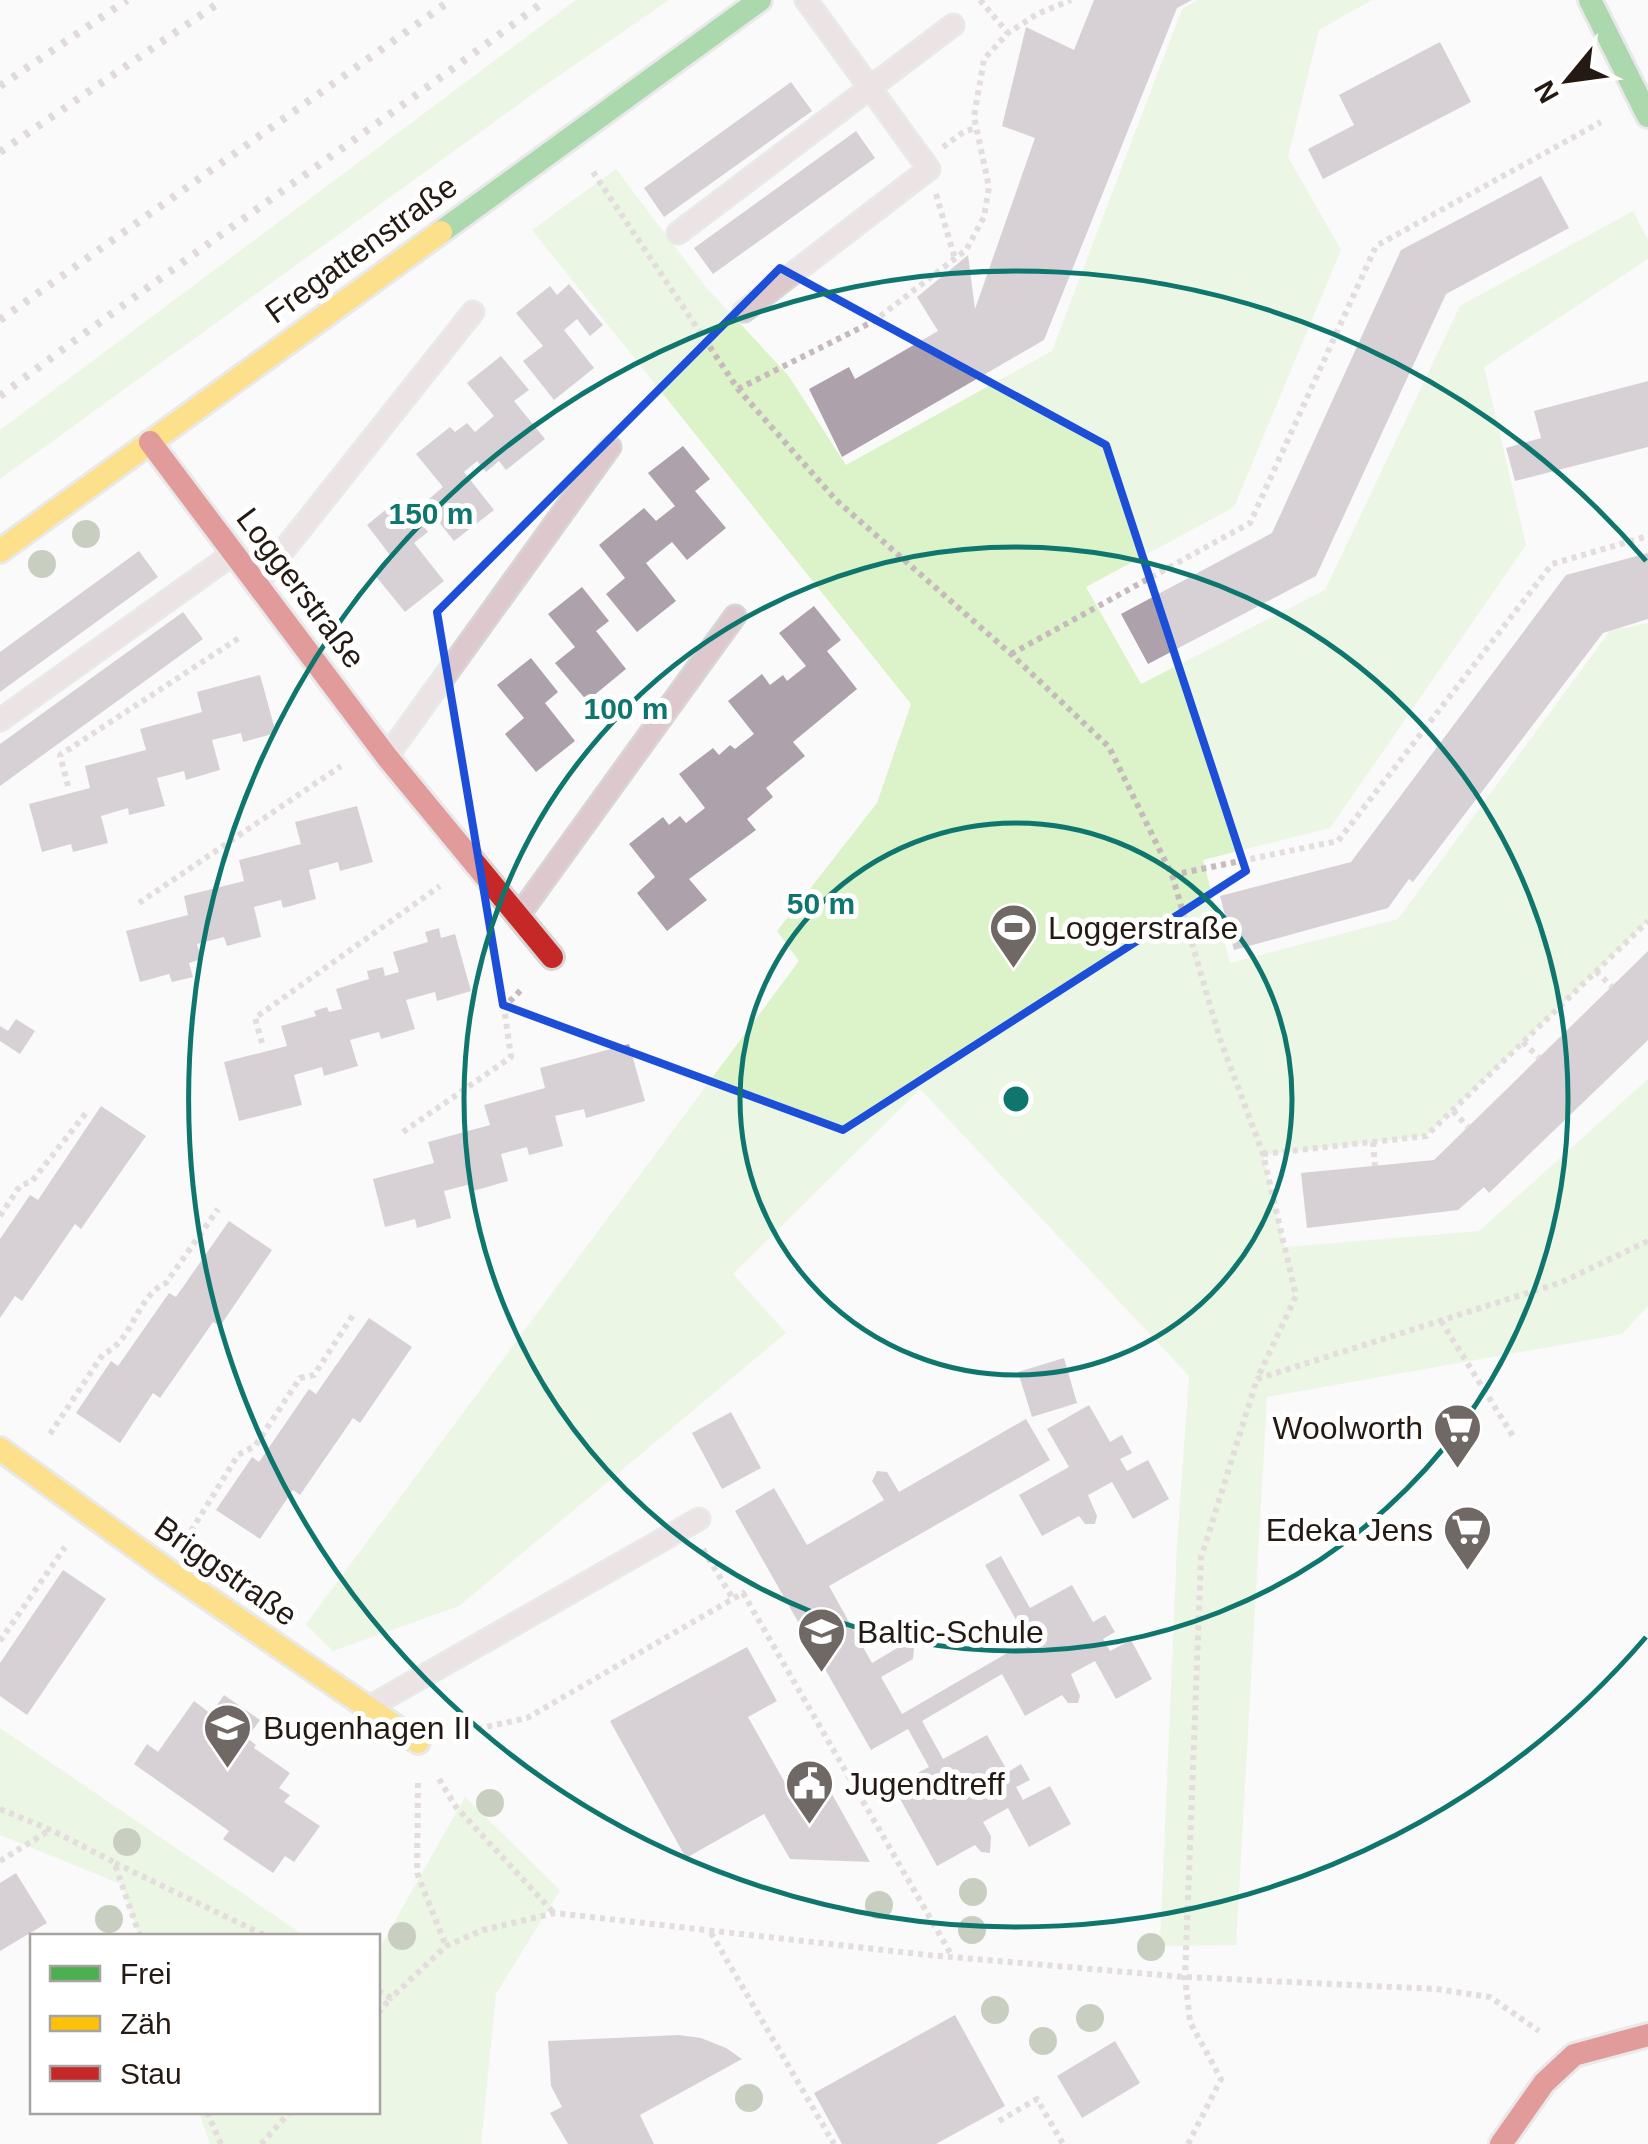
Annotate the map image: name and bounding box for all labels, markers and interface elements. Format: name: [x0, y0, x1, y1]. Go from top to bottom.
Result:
north arrow: [1518, 30, 1618, 130]
text: N: [1528, 76, 1565, 108]
street label: Fregattenstraße: [258, 168, 464, 330]
text: 150 m: [388, 497, 474, 530]
street label: Loggerstraße: [229, 501, 373, 675]
text: 100 m: [583, 692, 669, 725]
text: 50 m: [787, 887, 855, 920]
sports icon: Loggerstraße: [987, 902, 1039, 970]
place label: Loggerstraße: [1048, 910, 1238, 946]
centre of rings: [998, 1081, 1034, 1117]
supermarket icon: Woolworth: [1432, 1402, 1484, 1470]
place label: Woolworth: [1272, 1410, 1423, 1446]
supermarket icon: Edeka Jens: [1442, 1504, 1494, 1572]
street label: Briggstraße: [148, 1509, 304, 1633]
place label: Edeka Jens: [1266, 1512, 1433, 1548]
school or university icon: Baltic-Schule: [796, 1606, 848, 1674]
place label: Baltic-Schule: [857, 1614, 1044, 1650]
school or university icon: Bugenhagen II: [202, 1702, 254, 1770]
place label: Bugenhagen II: [263, 1710, 471, 1746]
public building icon: Jugendtreff: [784, 1758, 836, 1826]
place label: Jugendtreff: [845, 1766, 1005, 1802]
legend: [30, 1934, 380, 2114]
text: Frei: [120, 1957, 172, 1990]
text: Zäh: [120, 2007, 172, 2040]
text: Stau: [120, 2057, 182, 2090]

